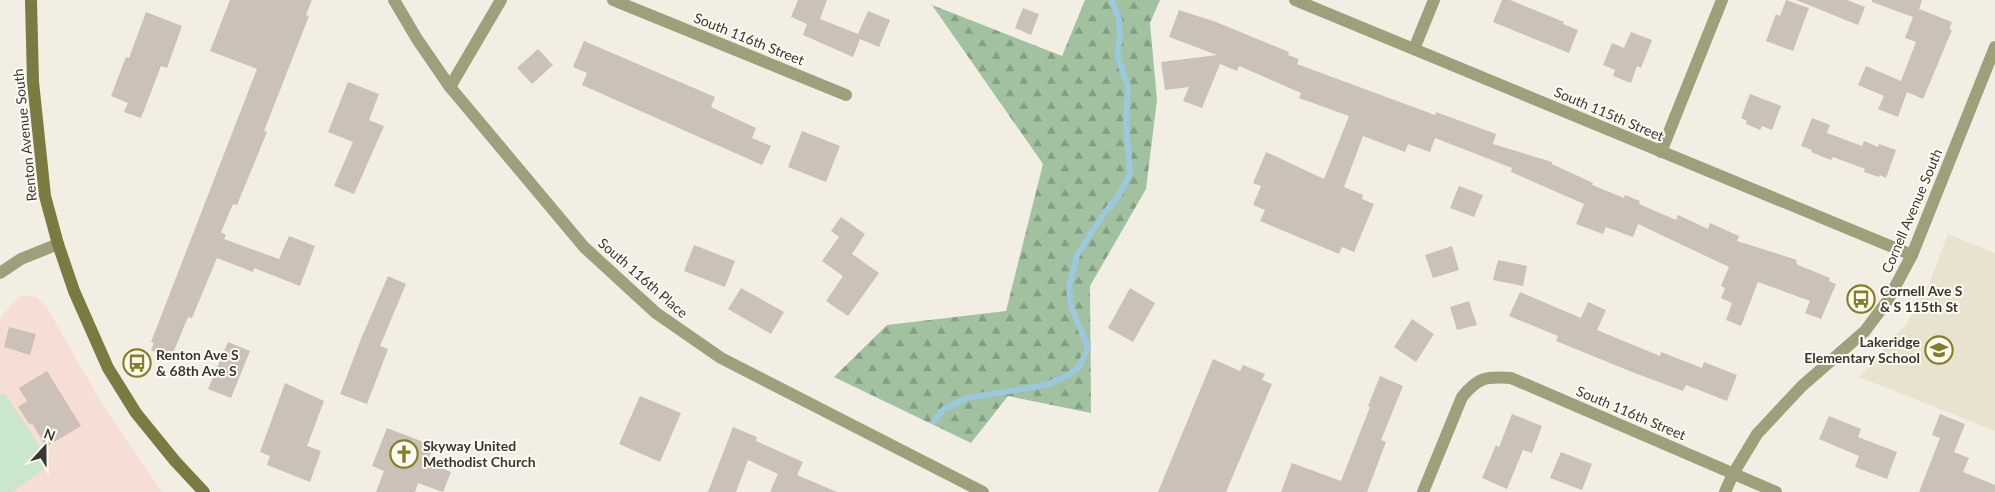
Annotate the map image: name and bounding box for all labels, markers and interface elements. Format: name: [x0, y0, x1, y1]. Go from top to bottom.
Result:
street label: South 116th Street: [692, 9, 807, 68]
street label: Renton Avenue South: [9, 68, 40, 202]
street label: South 115th Street: [1552, 83, 1667, 144]
street label: Cornell Avenue South: [1878, 146, 1945, 275]
street label: South 116th Place: [595, 234, 692, 321]
place label: Cornell Ave S & S 115th St: [1880, 282, 1963, 315]
bus stop icon: Cornell Ave S & S 115th St: [1846, 284, 1876, 314]
place label: Lakeridge Elementary School: [1804, 333, 1921, 366]
school or university icon: Lakeridge Elementary School: [1924, 335, 1954, 365]
place label: Renton Ave S & 68th Ave S: [156, 346, 239, 379]
bus stop icon: Renton Ave S & 68th Ave S: [122, 348, 152, 378]
street label: South 116th Street: [1574, 382, 1689, 443]
north arrow: [20, 422, 70, 472]
text: N: [42, 425, 58, 444]
place label: Skyway United Methodist Church: [423, 437, 536, 470]
church icon: Skyway United Methodist Church: [389, 439, 419, 469]

